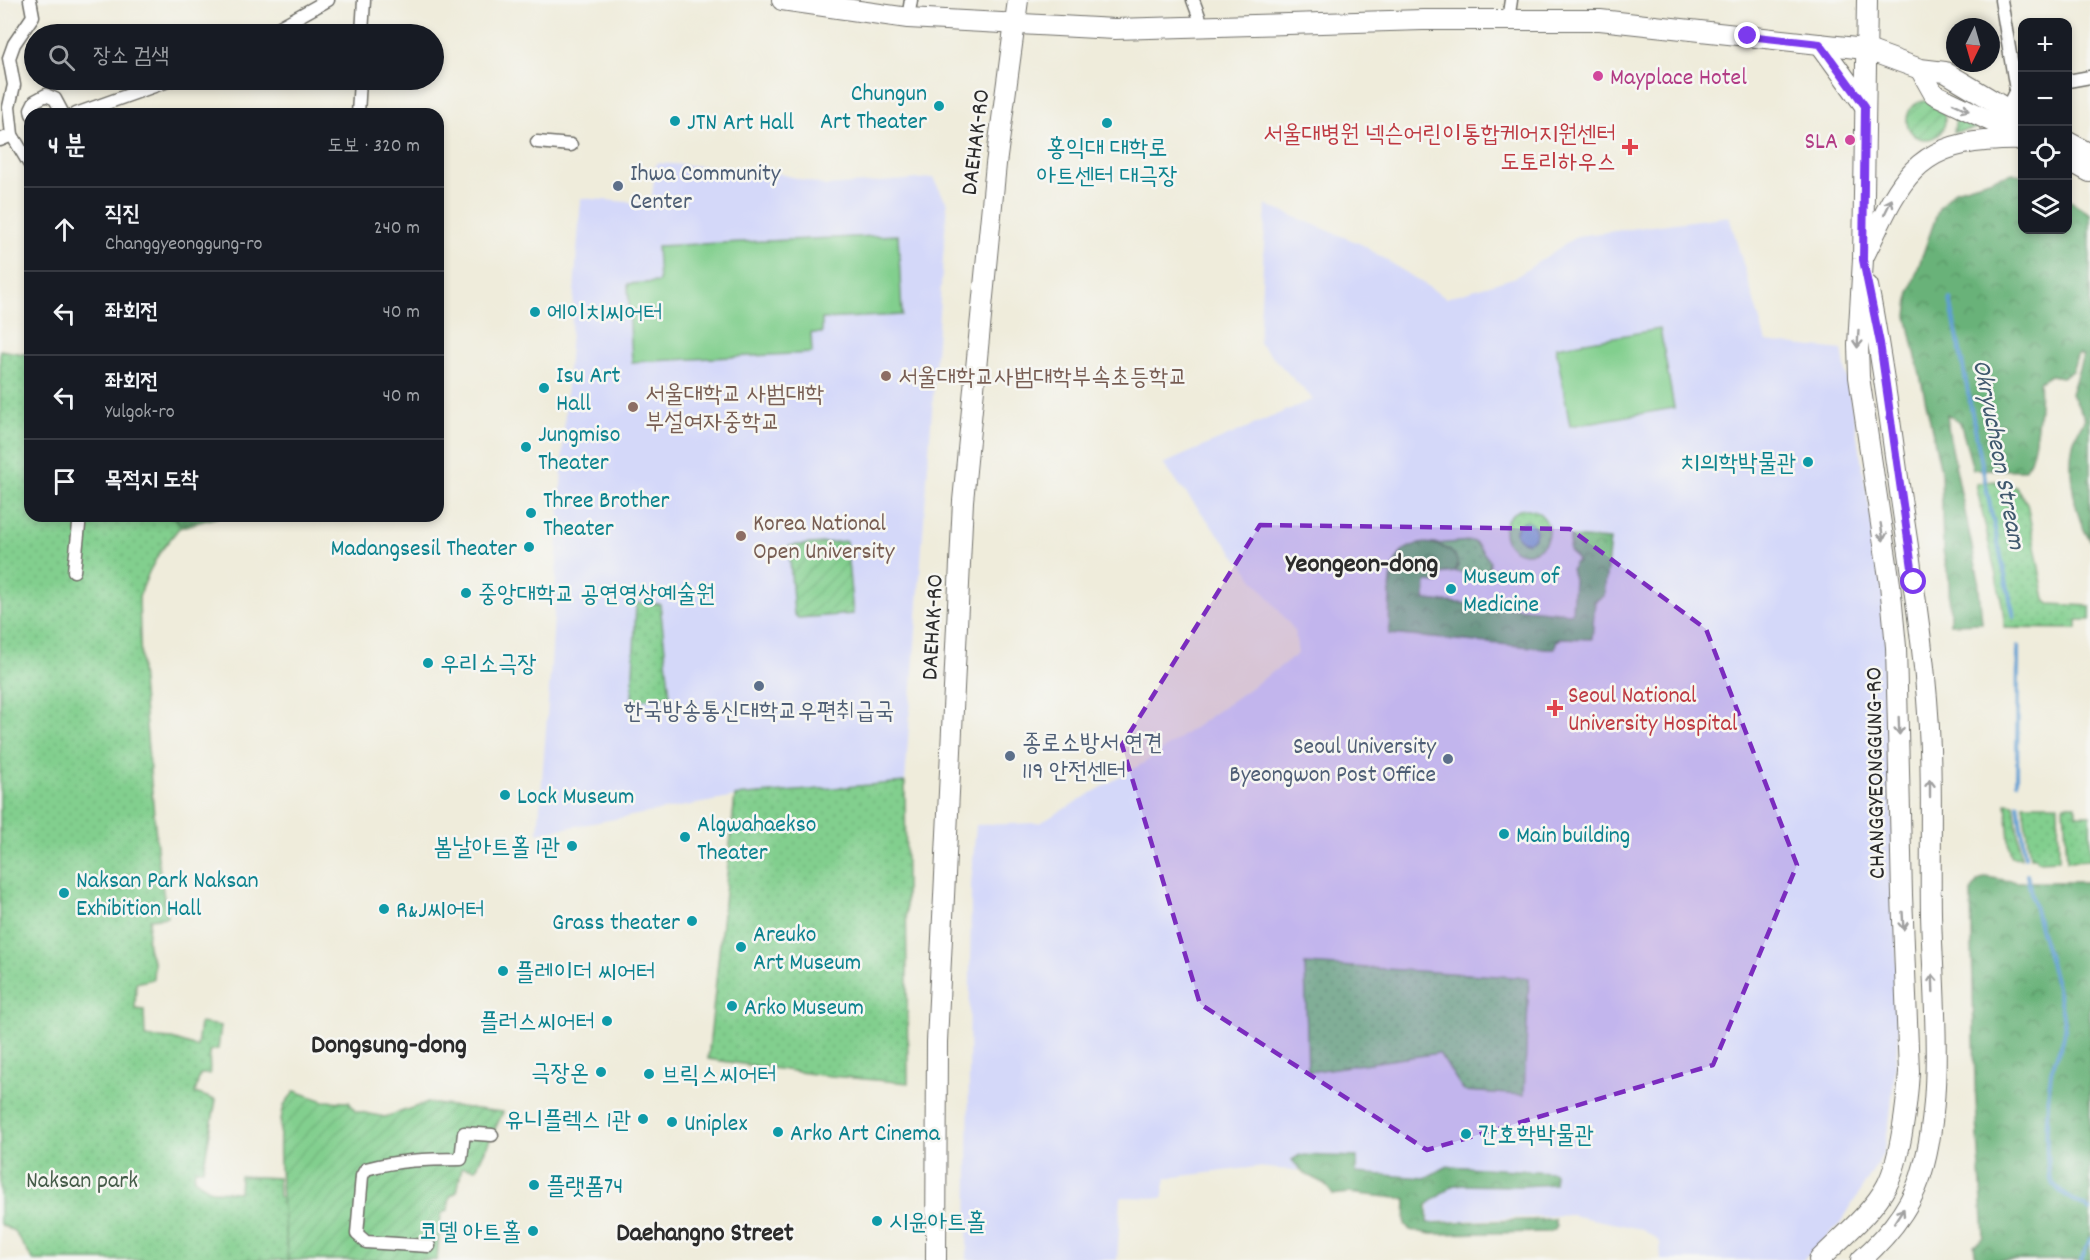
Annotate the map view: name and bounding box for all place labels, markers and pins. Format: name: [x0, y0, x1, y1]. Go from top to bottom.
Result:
place label: Mayplace Hotel: [1610, 62, 1747, 96]
marker: Mayplace Hotel: [1591, 69, 1605, 83]
place label: Chungun Art Theater: [820, 78, 927, 140]
marker: Chungun Art Theater: [932, 99, 946, 113]
place label: JTN Art Hall: [687, 107, 794, 141]
marker: JTN Art Hall: [668, 114, 682, 128]
marker: 홍익대 대학로 아트센터 대극장: [1100, 116, 1114, 130]
place label: 서울대병원 넥슨어린이통합케어지원센터 도토리하우스: [1263, 119, 1616, 181]
place label: SLA: [1804, 126, 1838, 160]
place label: 홍익대 대학로 아트센터 대극장: [1037, 133, 1177, 195]
marker: SLA: [1843, 133, 1857, 147]
marker: 서울대병원 넥슨어린이통합케어지원센터 도토리하우스: [1621, 138, 1639, 156]
place label: Ihwa Community Center: [630, 158, 782, 220]
marker: Ihwa Community Center: [611, 179, 625, 193]
place label: 에이치씨어터: [547, 298, 663, 332]
marker: 에이치씨어터: [528, 305, 542, 319]
place label: Isu Art Hall: [556, 360, 620, 422]
place label: 서울대학교사범대학부속초등학교: [898, 362, 1188, 396]
marker: 서울대학교사범대학부속초등학교: [879, 369, 893, 383]
place label: 서울대학교 사범대학 부설여자중학교: [645, 379, 824, 441]
marker: Isu Art Hall: [537, 381, 551, 395]
marker: 서울대학교 사범대학 부설여자중학교: [626, 400, 640, 414]
place label: Jungmiso Theater: [538, 419, 620, 481]
marker: Jungmiso Theater: [519, 440, 533, 454]
place label: 치의학박물관: [1680, 448, 1796, 482]
marker: 치의학박물관: [1801, 455, 1815, 469]
place label: Three Brother Theater: [543, 485, 669, 547]
marker: Three Brother Theater: [524, 506, 538, 520]
place label: Korea National Open University: [753, 508, 896, 570]
marker: Korea National Open University: [734, 529, 748, 543]
place label: Madangsesil Theater: [330, 533, 517, 567]
marker: Madangsesil Theater: [522, 540, 536, 554]
place label: Museum of Medicine: [1463, 561, 1560, 623]
place label: 중앙대학교 공연영상예술원: [478, 579, 715, 613]
marker: Museum of Medicine: [1444, 582, 1458, 596]
marker: 중앙대학교 공연영상예술원: [459, 586, 473, 600]
place label: 우리소극장: [440, 649, 537, 683]
marker: 우리소극장: [421, 656, 435, 670]
marker: 한국방송통신대학교우편취급국: [752, 679, 766, 693]
place label: Seoul National University Hospital: [1568, 680, 1738, 742]
place label: 한국방송통신대학교우편취급국: [624, 696, 894, 730]
marker: Seoul National University Hospital: [1546, 699, 1564, 717]
place label: 종로소방서 연견 119 안전센터: [1022, 728, 1163, 790]
place label: Seoul University Byeongwon Post Office: [1229, 731, 1437, 793]
marker: 종로소방서 연견 119 안전센터: [1003, 749, 1017, 763]
marker: Seoul University Byeongwon Post Office: [1441, 752, 1455, 766]
place label: Lock Museum: [517, 781, 634, 815]
marker: Lock Museum: [498, 788, 512, 802]
place label: Algwahaekso Theater: [697, 809, 816, 871]
place label: Main building: [1516, 820, 1630, 854]
marker: Main building: [1497, 827, 1511, 841]
marker: Algwahaekso Theater: [678, 830, 692, 844]
place label: 봄날아트홀 1관: [433, 832, 560, 866]
marker: 봄날아트홀 1관: [565, 839, 579, 853]
place label: Naksan Park Naksan Exhibition Hall: [76, 865, 259, 927]
marker: Naksan Park Naksan Exhibition Hall: [57, 886, 71, 900]
place label: R&J씨어터: [396, 895, 485, 929]
marker: R&J씨어터: [377, 902, 391, 916]
place label: Grass theater: [552, 907, 680, 941]
marker: Grass theater: [685, 914, 699, 928]
place label: Areuko Art Museum: [753, 919, 861, 981]
marker: Areuko Art Museum: [734, 940, 748, 954]
place label: 플레이더 씨어터: [515, 957, 656, 991]
marker: 플레이더 씨어터: [496, 964, 510, 978]
place label: Arko Museum: [744, 992, 864, 1026]
marker: Arko Museum: [725, 999, 739, 1013]
place label: 플러스씨어터: [479, 1007, 595, 1041]
marker: 플러스씨어터: [600, 1014, 614, 1028]
place label: 극장온: [531, 1058, 589, 1092]
place label: 브릭스씨어터: [661, 1060, 777, 1094]
marker: 극장온: [594, 1065, 608, 1079]
marker: 브릭스씨어터: [642, 1067, 656, 1081]
place label: 유니플렉스 1관: [504, 1105, 631, 1139]
place label: Uniplex: [684, 1108, 747, 1142]
marker: 유니플렉스 1관: [636, 1112, 650, 1126]
marker: Uniplex: [665, 1115, 679, 1129]
place label: Arko Art Cinema: [790, 1118, 941, 1152]
place label: 간호학박물관: [1478, 1120, 1594, 1154]
marker: Arko Art Cinema: [771, 1125, 785, 1139]
marker: 간호학박물관: [1459, 1127, 1473, 1141]
place label: 플랫폼74: [546, 1171, 623, 1205]
marker: 플랫폼74: [527, 1178, 541, 1192]
place label: 시윤아트홀: [889, 1207, 986, 1241]
marker: 시윤아트홀: [870, 1214, 884, 1228]
place label: 코델 아트홀: [419, 1217, 521, 1251]
marker: 코델 아트홀: [526, 1224, 540, 1238]

